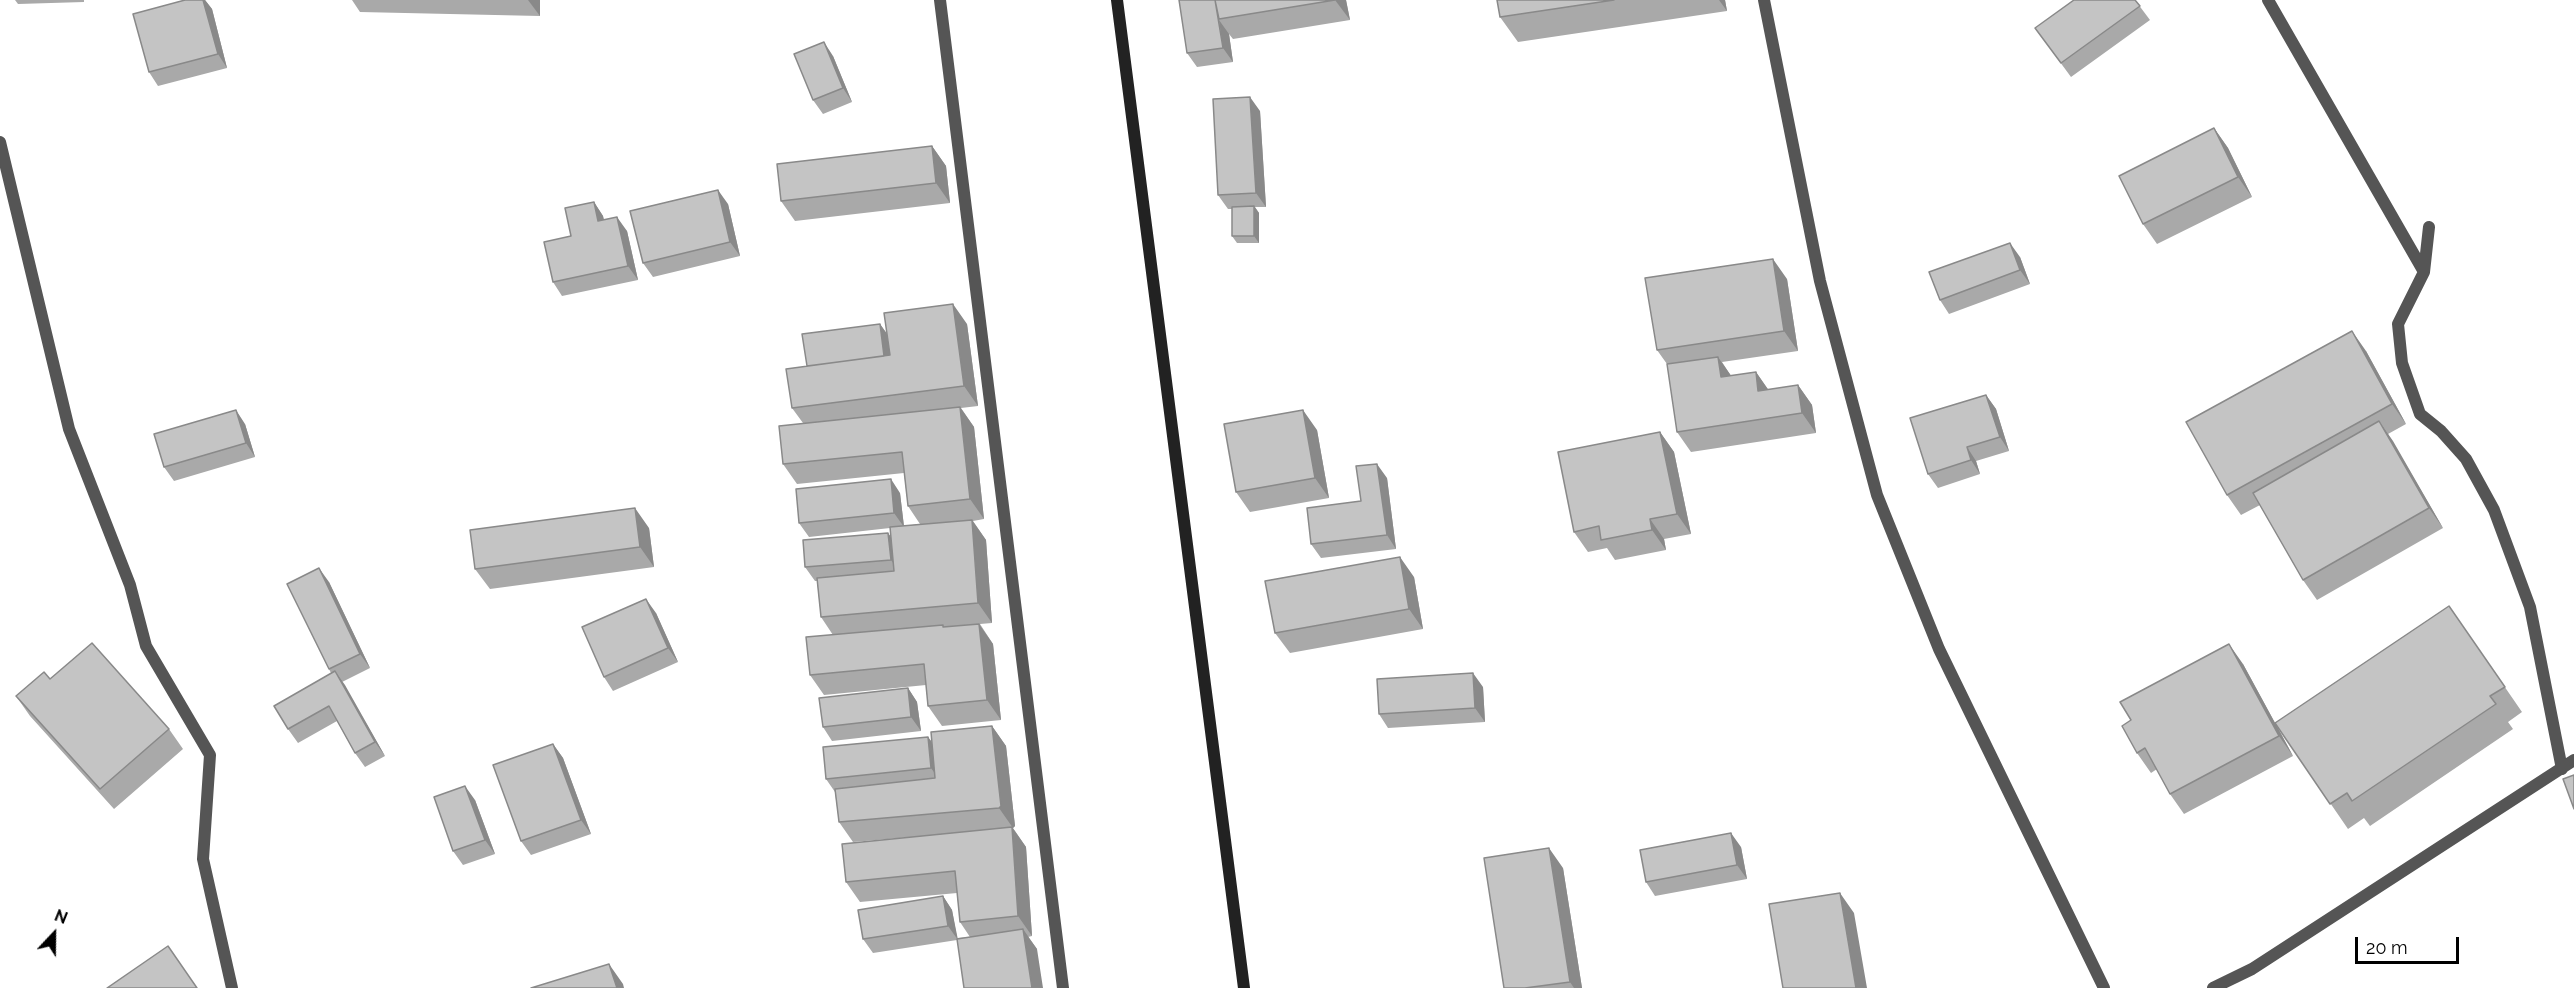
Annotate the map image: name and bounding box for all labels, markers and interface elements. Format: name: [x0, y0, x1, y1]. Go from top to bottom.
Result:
north arrow: [24, 904, 84, 964]
text: N: [52, 906, 70, 928]
scale bar: [2358, 925, 2462, 963]
text: 20 m: [2366, 937, 2408, 958]

